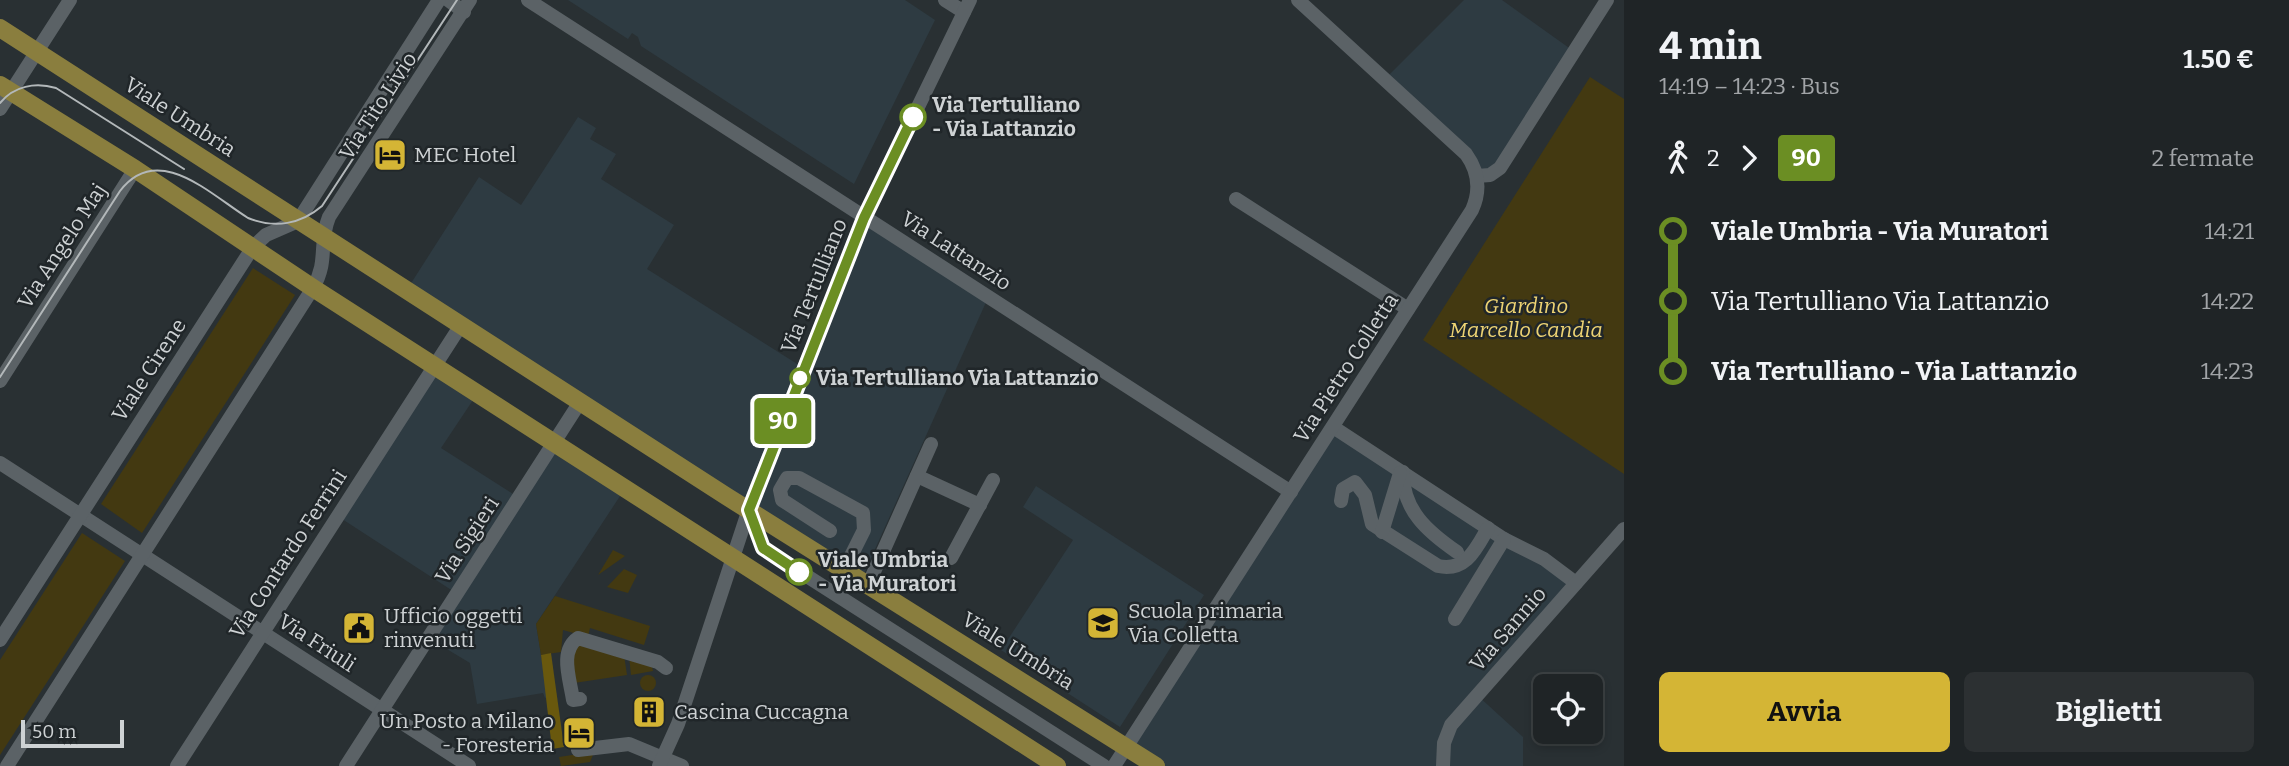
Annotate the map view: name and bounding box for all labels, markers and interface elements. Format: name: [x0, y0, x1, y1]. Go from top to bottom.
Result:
text: 4 min: [1659, 23, 1762, 69]
text: 1.50 €: [2183, 44, 2254, 75]
street label: Via Tito Livio: [334, 47, 422, 165]
street label: Viale Umbria: [120, 71, 241, 163]
text: 14:19 – 14:23 · Bus: [1659, 72, 1840, 100]
place label: Via Tertulliano - Via Lattanzio: [932, 92, 1080, 142]
marker: Via Tertulliano - Via Lattanzio: [900, 104, 926, 130]
hotel icon: MEC Hotel: [371, 136, 409, 174]
icon: walk: [1659, 139, 1697, 177]
icon: forward: [1730, 139, 1768, 177]
place label: MEC Hotel: [414, 142, 516, 168]
text: 2: [1707, 144, 1720, 172]
text: 90: [1792, 144, 1821, 172]
text: 2 fermate: [2152, 144, 2254, 172]
street label: Via Angelo Maj: [12, 179, 112, 313]
street label: Via Lattanzio: [896, 206, 1016, 296]
street label: Via Tertulliano: [775, 215, 853, 357]
text: Viale Umbria - Via Muratori: [1711, 216, 2049, 247]
text: 14:21: [2205, 217, 2254, 245]
text: Via Tertulliano Via Lattanzio: [1711, 286, 2049, 317]
text: 14:22: [2201, 287, 2254, 315]
street label: Via Pietro Colletta: [1288, 288, 1404, 448]
park label: Giardino Marcello Candia: [1449, 293, 1603, 343]
street label: Viale Cirene: [106, 314, 192, 426]
text: Via Tertulliano - Via Lattanzio: [1711, 356, 2077, 387]
text: 14:23: [2201, 357, 2254, 385]
place label: Via Tertulliano Via Lattanzio: [816, 365, 1099, 391]
marker: Via Tertulliano Via Lattanzio: [790, 368, 810, 388]
line badge: 90: [752, 398, 814, 444]
text: 90: [768, 407, 798, 435]
street label: Via Contardo Ferrini: [224, 465, 352, 643]
street label: Via Sigieri: [429, 492, 505, 588]
place label: Viale Umbria - Via Muratori: [818, 547, 957, 597]
marker: Viale Umbria - Via Muratori: [786, 559, 812, 585]
street label: Via Sannio: [1464, 581, 1552, 677]
place label: Scuola primaria Via Colletta: [1128, 598, 1284, 648]
place label: Ufficio oggetti rinvenuti: [384, 603, 523, 653]
school or university icon: Scuola primaria Via Colletta: [1084, 604, 1122, 642]
street label: Viale Umbria: [957, 606, 1079, 696]
street label: Via Friuli: [273, 608, 361, 678]
public building icon: Ufficio oggetti rinvenuti: [340, 609, 378, 647]
button: Avvia: [1659, 672, 1950, 752]
button: Biglietti: [1964, 672, 2254, 752]
map controls: [1533, 674, 1603, 744]
button: locate: [1533, 674, 1603, 744]
building icon: Cascina Cuccagna: [630, 693, 668, 731]
place label: Cascina Cuccagna: [674, 699, 849, 725]
place label: Un Posto a Milano - Foresteria: [380, 708, 554, 758]
hotel icon: Un Posto a Milano - Foresteria: [560, 714, 598, 752]
scale bar: [21, 717, 124, 749]
text: 50 m: [32, 720, 76, 743]

